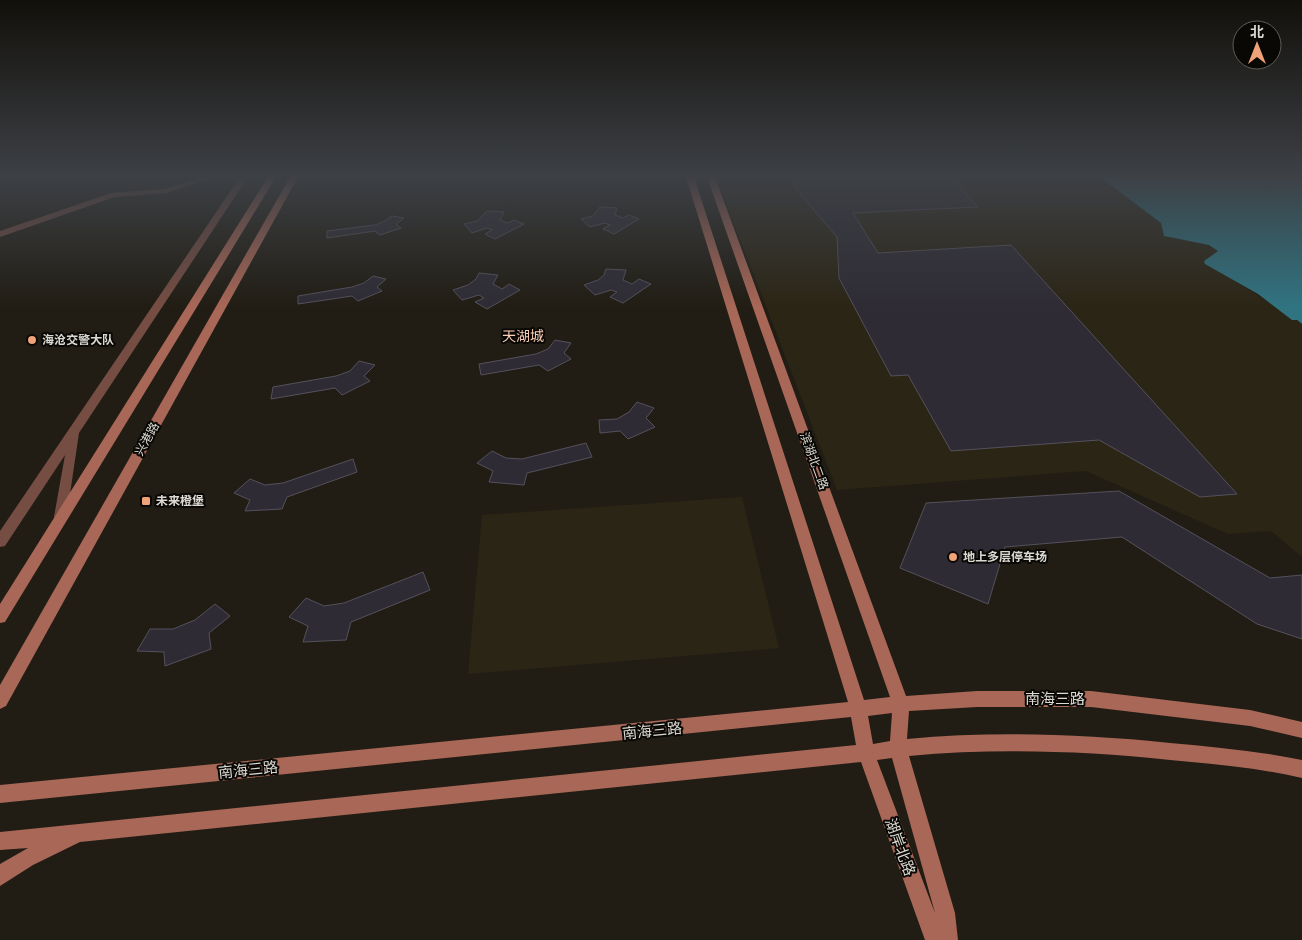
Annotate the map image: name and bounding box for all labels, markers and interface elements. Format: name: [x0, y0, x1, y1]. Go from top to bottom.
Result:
north arrow: [1232, 20, 1282, 70]
text: 北: [1250, 22, 1264, 41]
district label: 天湖城: [502, 326, 544, 345]
place label: 海沧交警大队: [42, 332, 114, 347]
marker: 海沧交警大队: [26, 334, 38, 346]
street label: 兴港路: [131, 419, 162, 458]
street label: 滨湖北二路: [797, 430, 832, 492]
place label: 未来橙堡: [156, 493, 204, 508]
marker: 未来橙堡: [140, 495, 152, 507]
place label: 地上多层停车场: [963, 549, 1047, 564]
marker: 地上多层停车场: [947, 551, 959, 563]
street label: 南海三路: [1025, 688, 1085, 708]
street label: 南海三路: [621, 717, 683, 743]
street label: 南海三路: [217, 756, 279, 782]
street label: 湖岸北路: [881, 815, 921, 878]

